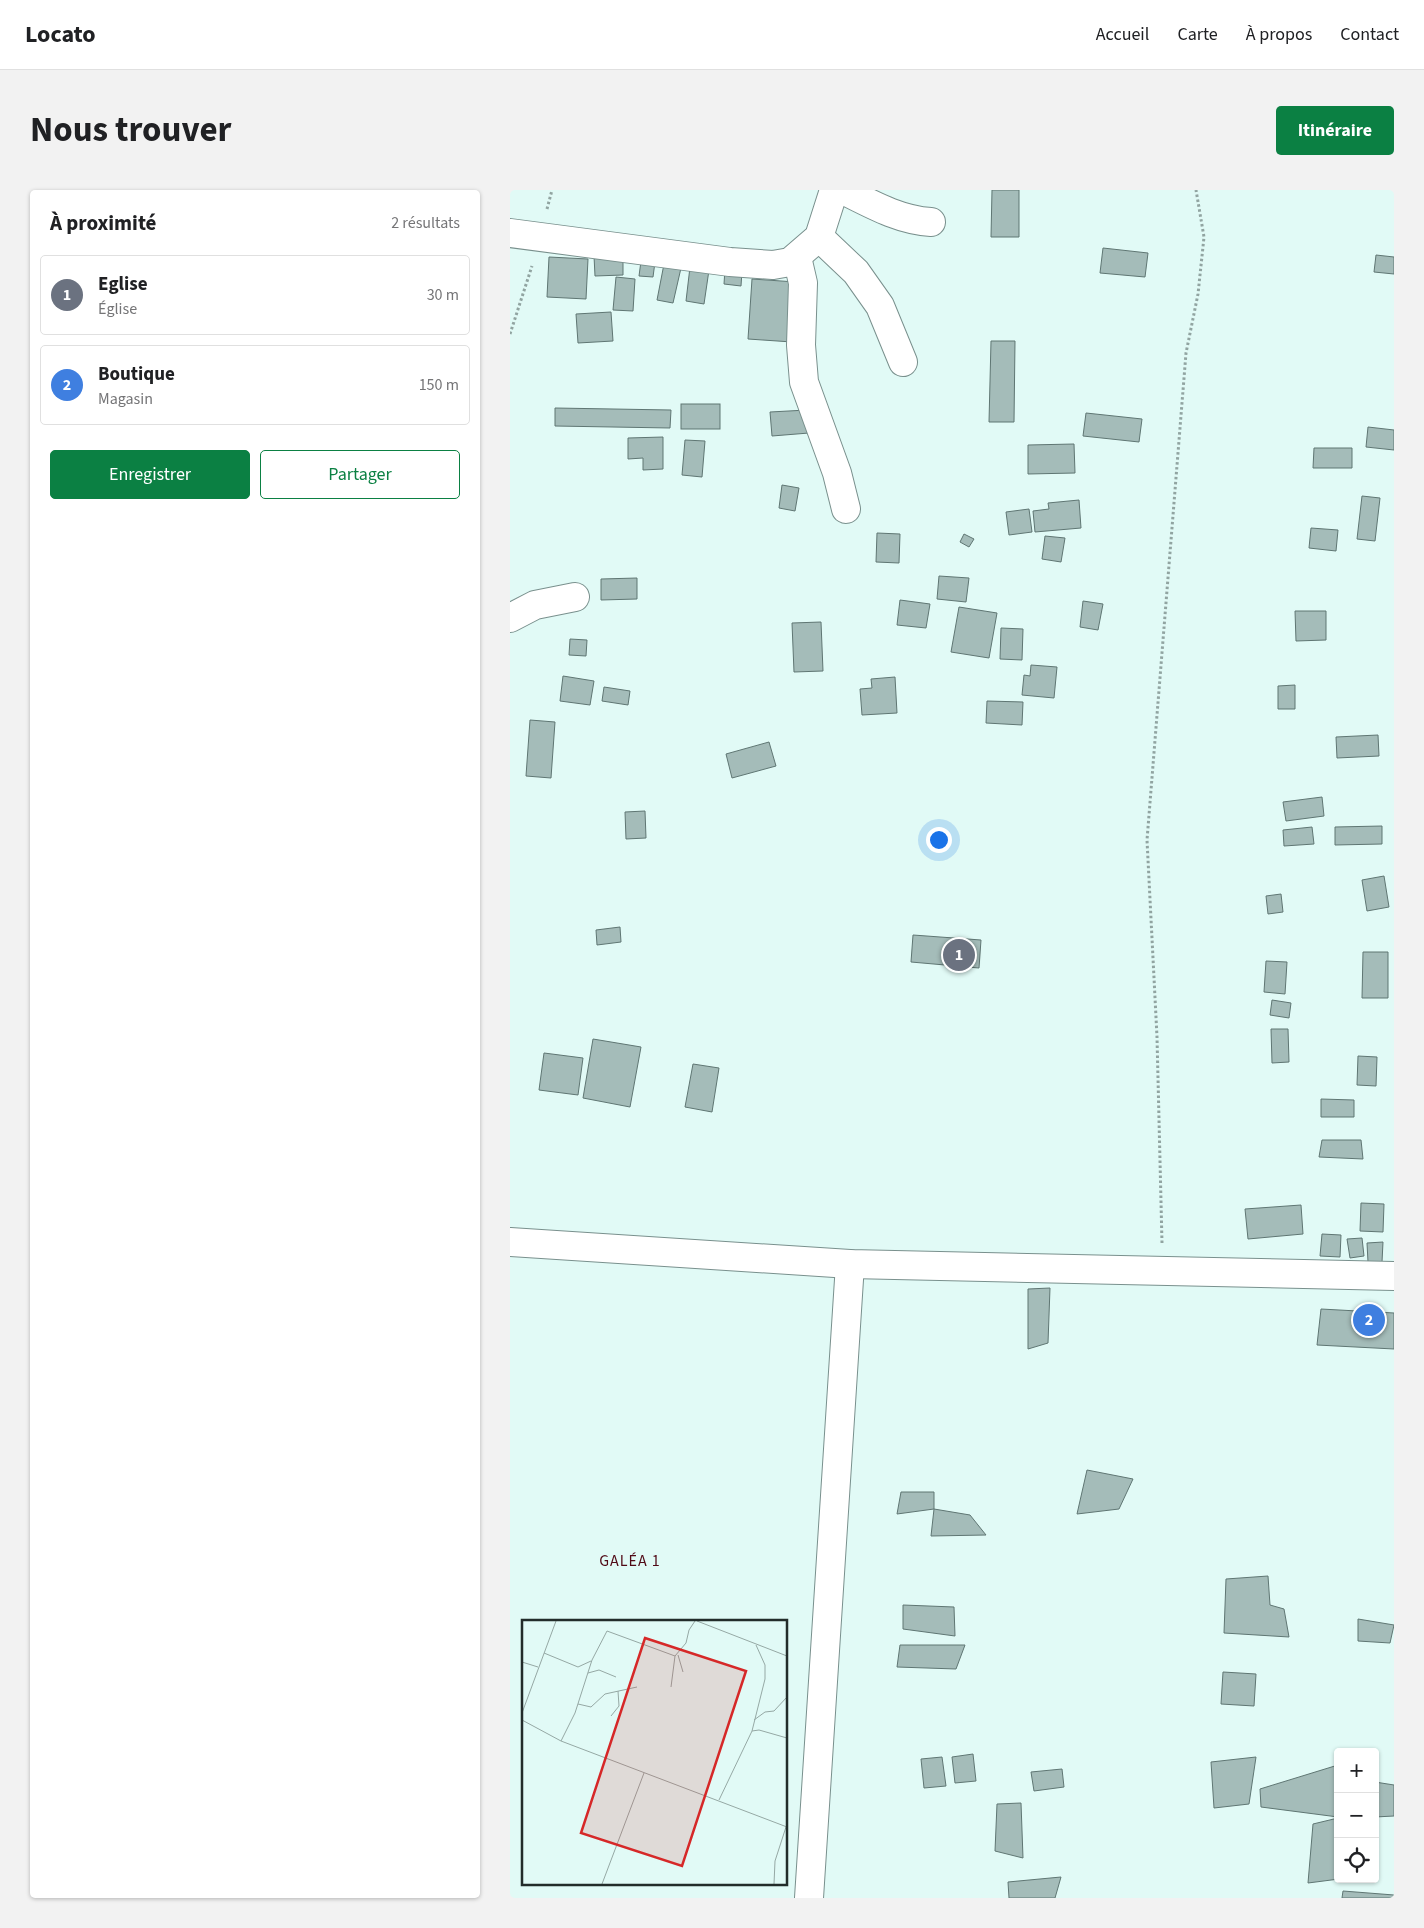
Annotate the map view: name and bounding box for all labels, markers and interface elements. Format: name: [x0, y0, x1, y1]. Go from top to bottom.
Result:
text: Locato: [25, 17, 96, 52]
text: Accueil: [1096, 22, 1149, 47]
text: Carte: [1177, 22, 1218, 47]
text: À propos: [1246, 22, 1312, 47]
text: Contact: [1340, 22, 1399, 47]
text: Nous trouver: [30, 105, 231, 155]
button: Itinéraire: [1276, 106, 1394, 155]
text: À proximité: [50, 208, 156, 238]
text: 2 résultats: [391, 212, 460, 234]
text: Eglise: [98, 271, 148, 298]
text: 1: [63, 284, 71, 306]
text: 30 m: [427, 284, 459, 306]
text: Église: [98, 298, 137, 320]
text: Boutique: [98, 361, 175, 388]
text: 2: [63, 374, 71, 396]
text: 150 m: [419, 374, 459, 396]
text: Magasin: [98, 388, 153, 410]
button: Enregistrer: [50, 450, 250, 499]
button: Partager: [260, 450, 460, 499]
your location: [926, 827, 952, 853]
pin: 1: [943, 936, 975, 974]
pin: 2: [1353, 1301, 1385, 1339]
district label: GALÉA 1: [599, 1550, 661, 1572]
inset map: [522, 1620, 788, 1886]
map controls: [1334, 1748, 1379, 1883]
button: +: [1334, 1748, 1379, 1793]
button: −: [1334, 1793, 1379, 1838]
button: locate: [1334, 1838, 1379, 1883]

